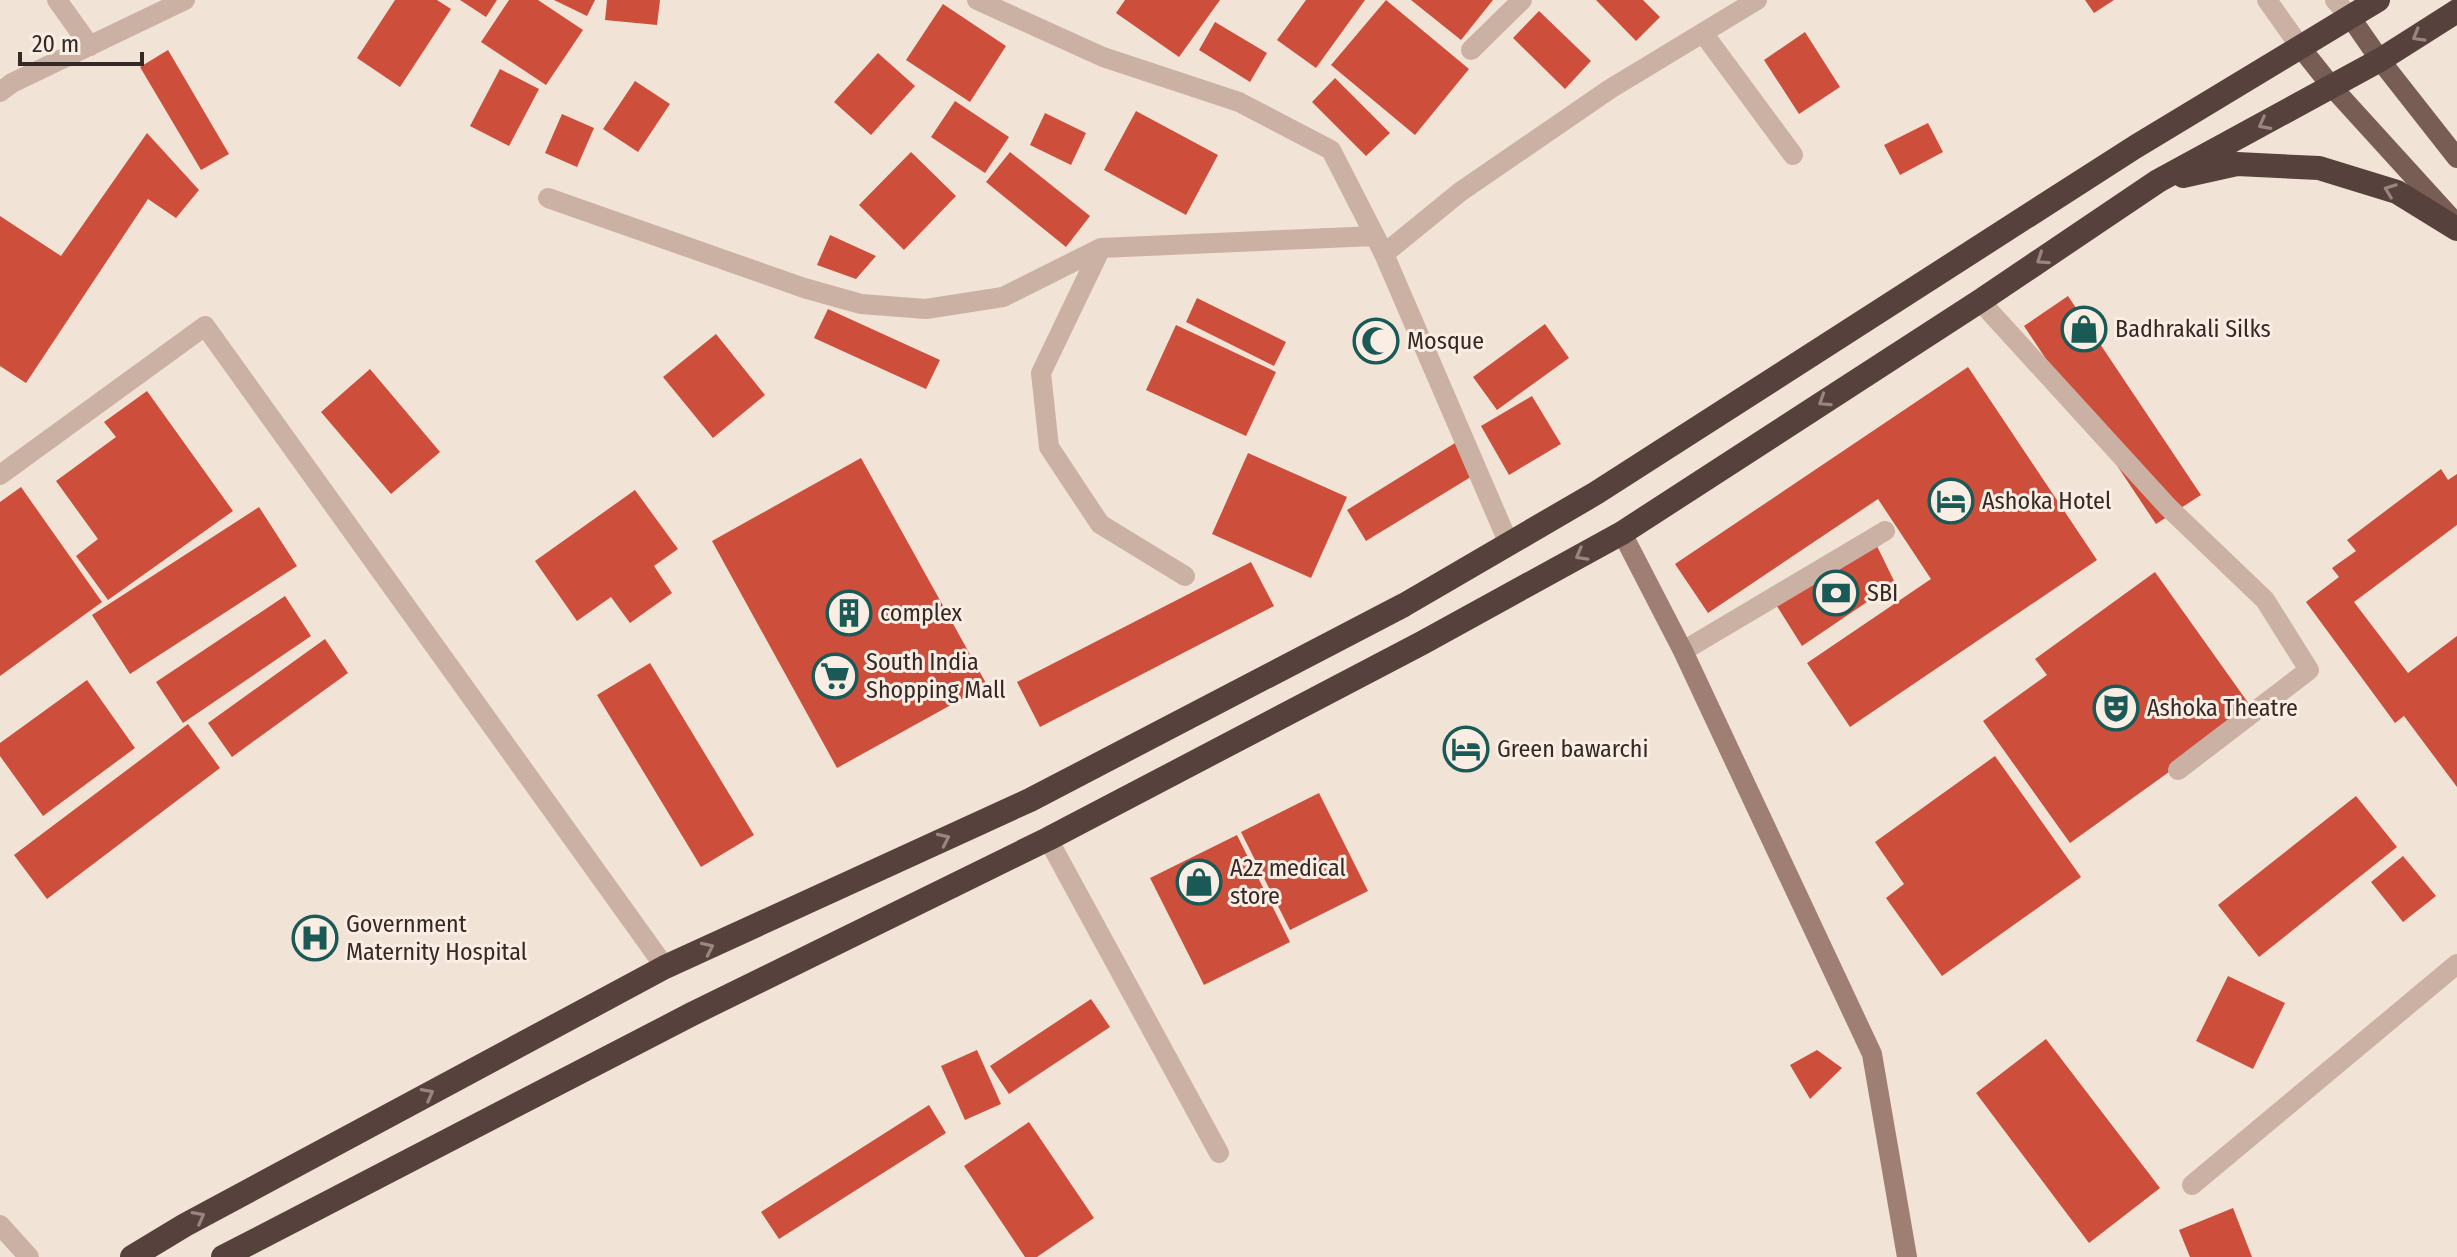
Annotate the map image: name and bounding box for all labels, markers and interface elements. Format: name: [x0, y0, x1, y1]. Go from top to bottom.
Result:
scale bar: [20, 16, 142, 66]
one-way arrow: [2413, 26, 2427, 42]
text: 20 m: [32, 30, 79, 58]
one-way arrow: [2258, 114, 2272, 130]
one-way arrow: [2384, 183, 2398, 200]
one-way arrow: [2036, 249, 2050, 264]
shop icon: Badhrakali Silks: [2060, 305, 2108, 353]
place label: Badhrakali Silks: [2115, 315, 2271, 343]
mosque icon: Mosque: [1352, 317, 1400, 365]
place label: Mosque: [1407, 327, 1484, 355]
one-way arrow: [1819, 392, 1833, 407]
hotel icon: Ashoka Hotel: [1927, 477, 1975, 525]
place label: Ashoka Hotel: [1982, 487, 2111, 515]
one-way arrow: [1575, 545, 1590, 561]
bank icon: SBI: [1812, 569, 1860, 617]
place label: SBI: [1867, 579, 1898, 607]
building icon: complex: [825, 589, 873, 637]
place label: complex: [880, 599, 963, 627]
place label: South India Shopping Mall: [866, 648, 1006, 704]
supermarket icon: South India Shopping Mall: [811, 652, 859, 700]
theatre icon: Ashoka Theatre: [2092, 684, 2140, 732]
place label: Ashoka Theatre: [2147, 694, 2298, 722]
hotel icon: Green bawarchi: [1442, 725, 1490, 773]
place label: Green bawarchi: [1497, 735, 1649, 763]
one-way arrow: [936, 833, 951, 849]
place label: A2z medical store: [1230, 854, 1346, 910]
shop icon: A2z medical store: [1175, 858, 1223, 906]
place label: Government Maternity Hospital: [346, 910, 527, 966]
hospital icon: Government Maternity Hospital: [291, 914, 339, 962]
one-way arrow: [700, 941, 714, 957]
one-way arrow: [420, 1089, 434, 1104]
one-way arrow: [190, 1211, 204, 1227]

